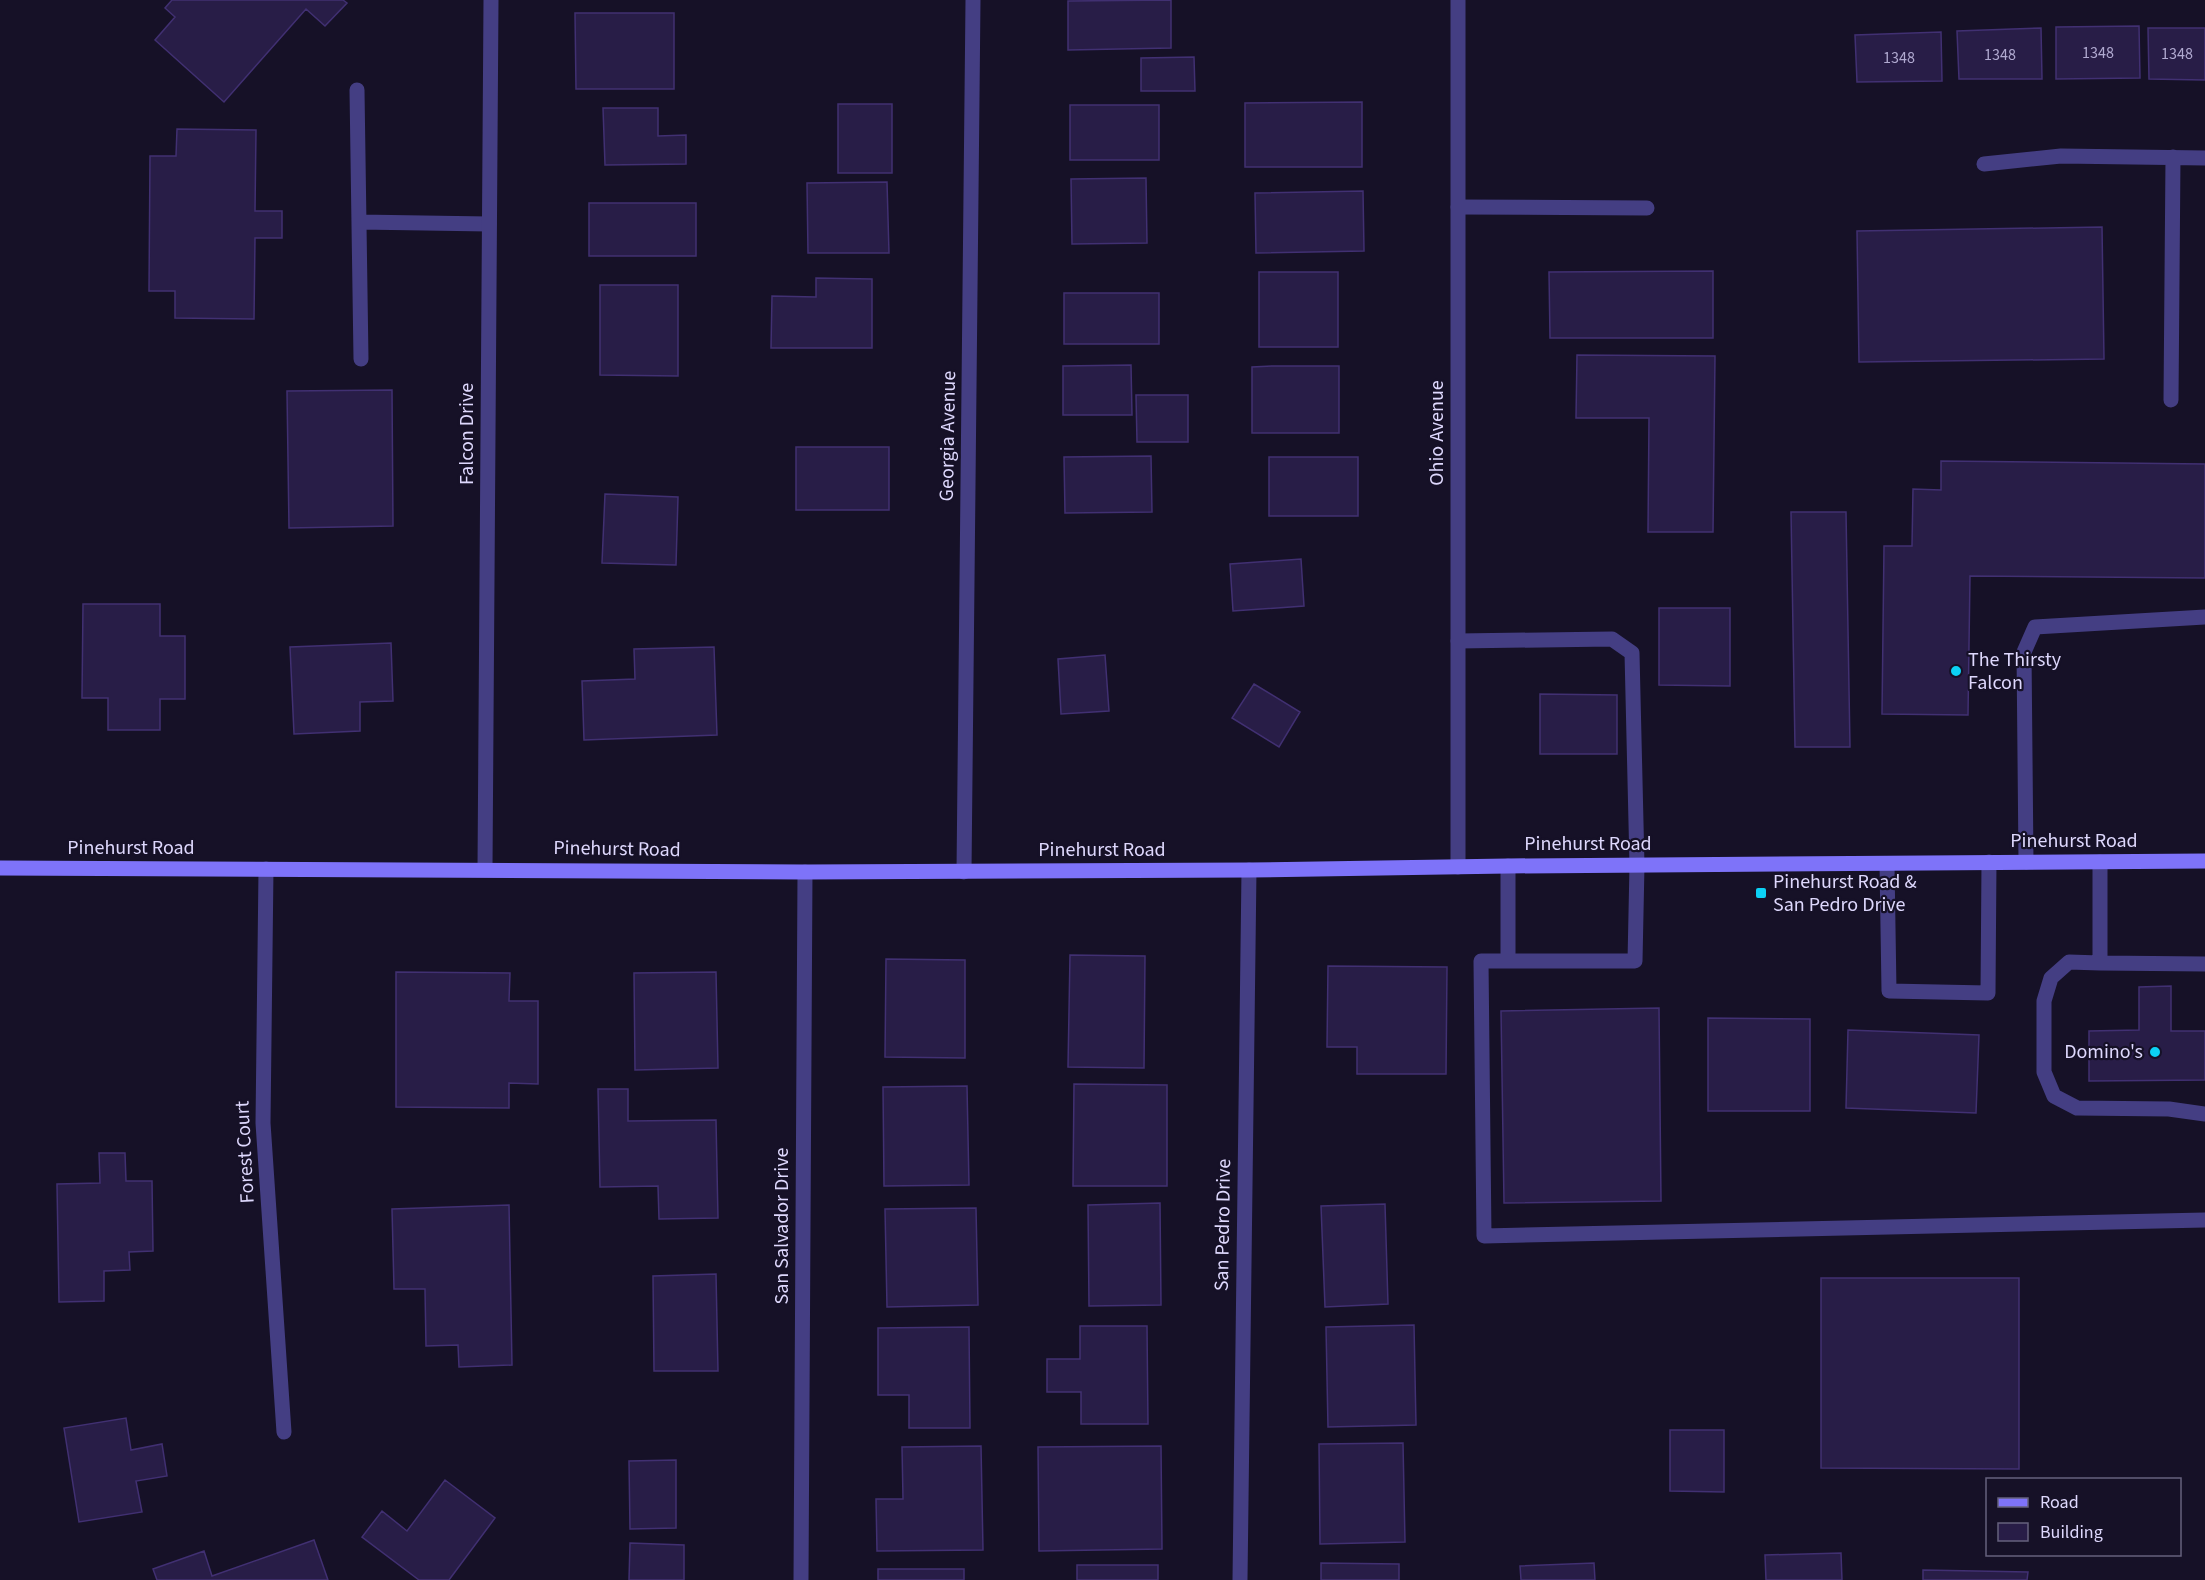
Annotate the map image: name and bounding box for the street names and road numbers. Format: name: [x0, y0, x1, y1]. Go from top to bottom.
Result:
street label: Georgia Avenue: [933, 370, 963, 502]
street label: Ohio Avenue: [1423, 380, 1451, 486]
street label: Falcon Drive: [453, 383, 481, 485]
street label: Pinehurst Road: [2010, 827, 2138, 855]
street label: Pinehurst Road: [1524, 830, 1652, 858]
street label: Pinehurst Road: [67, 834, 195, 862]
street label: Pinehurst Road: [553, 834, 681, 864]
street label: Pinehurst Road: [1038, 836, 1166, 864]
street label: Forest Court: [228, 1100, 262, 1204]
street label: San Salvador Drive: [768, 1148, 796, 1304]
street label: San Pedro Drive: [1208, 1158, 1238, 1291]

